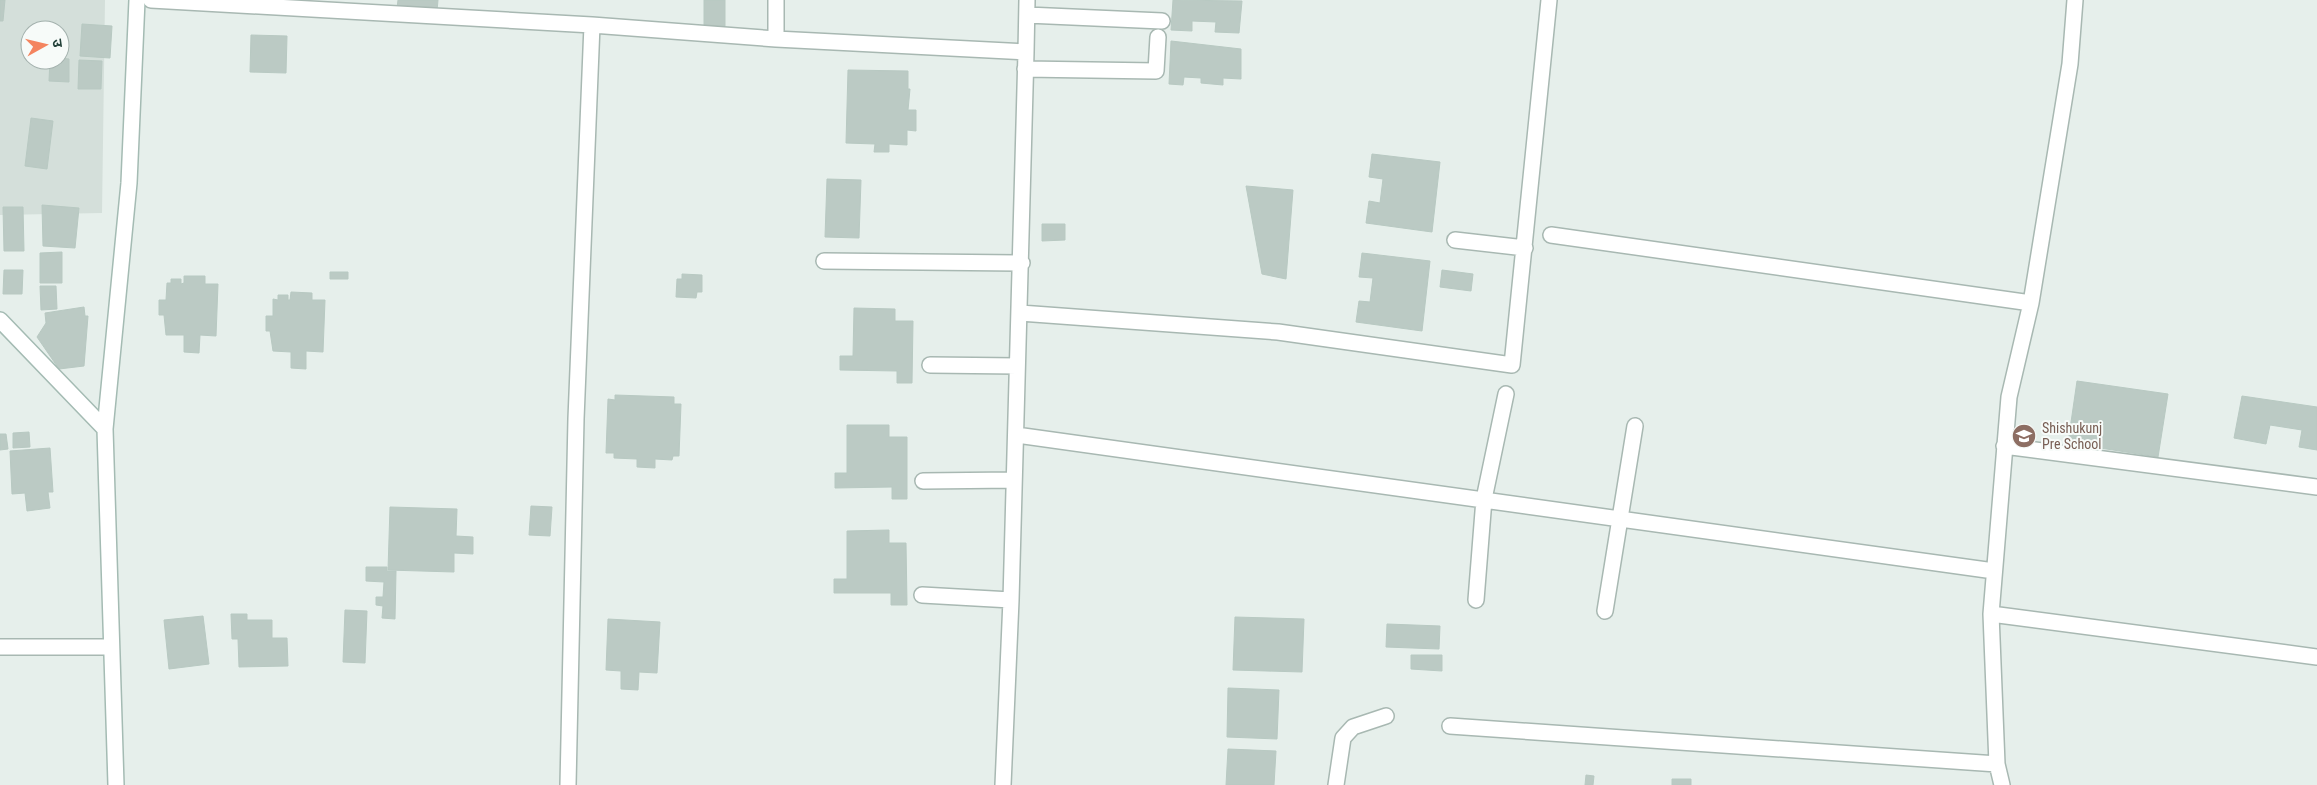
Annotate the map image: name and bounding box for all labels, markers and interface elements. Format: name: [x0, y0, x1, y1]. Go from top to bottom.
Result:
north arrow: [20, 20, 70, 70]
text: उ: [49, 38, 66, 49]
place label: Shishukunj Pre School: [2042, 420, 2102, 452]
school or university icon: Shishukunj Pre School: [2011, 423, 2037, 449]

